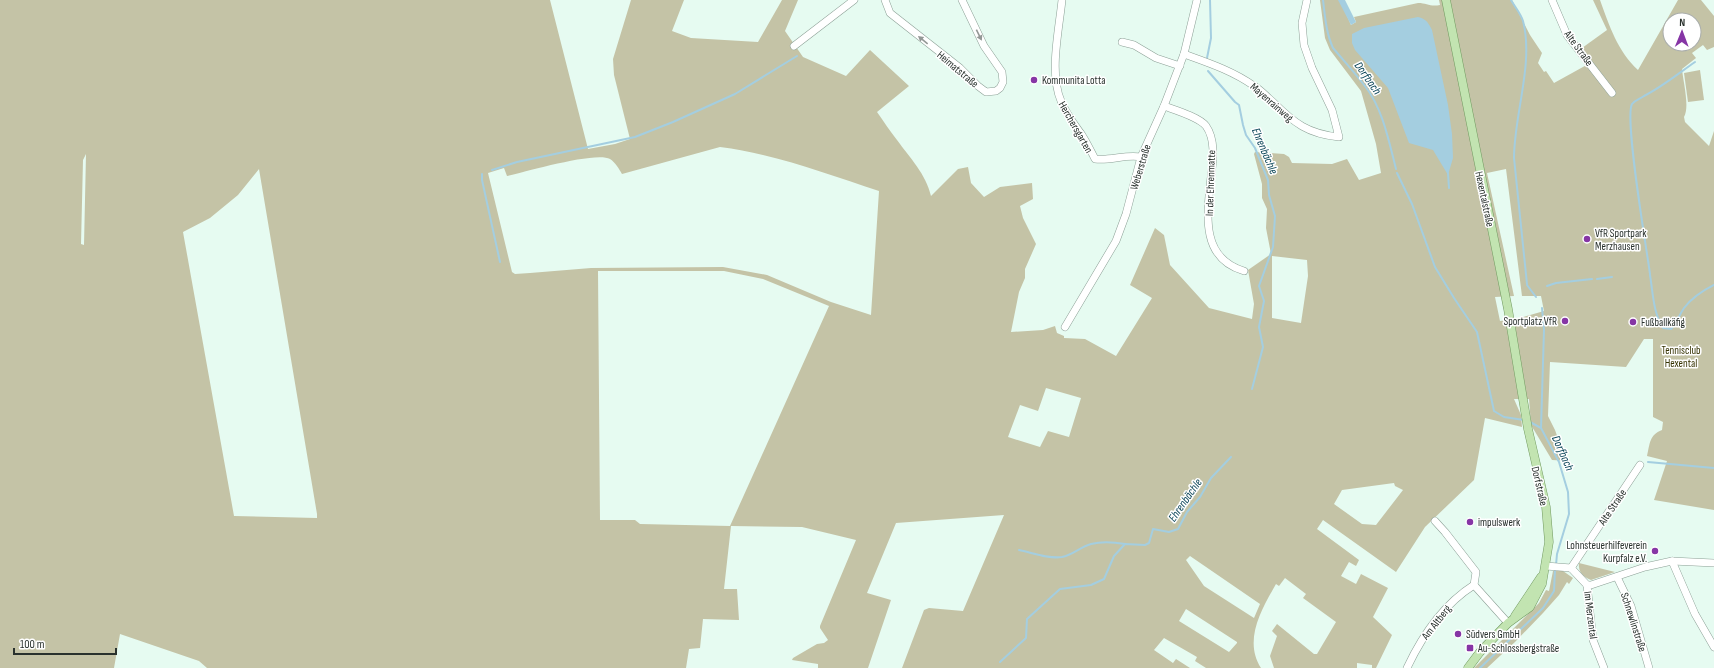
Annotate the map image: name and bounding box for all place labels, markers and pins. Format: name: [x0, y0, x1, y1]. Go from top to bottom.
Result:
place label: Kommunita Lotta: [1042, 74, 1106, 87]
marker: Kommunita Lotta: [1029, 75, 1039, 85]
place label: VfR Sportpark Merzhausen: [1595, 227, 1647, 253]
marker: VfR Sportpark Merzhausen: [1582, 234, 1592, 244]
place label: Sportplatz VfR: [1503, 315, 1557, 328]
marker: Sportplatz VfR: [1560, 316, 1570, 326]
place label: Fußballkäfig: [1641, 316, 1686, 329]
marker: Fußballkäfig: [1628, 317, 1638, 327]
place label: impulswerk: [1478, 516, 1521, 529]
marker: impulswerk: [1465, 517, 1475, 527]
place label: Lohnsteuerhilfeverein Kurpfalz e.V.: [1566, 539, 1647, 565]
marker: Lohnsteuerhilfeverein Kurpfalz e.V.: [1650, 546, 1660, 556]
place label: Südvers GmbH: [1466, 628, 1520, 641]
marker: Südvers GmbH: [1453, 629, 1463, 639]
place label: Au-Schlossbergstraße: [1477, 642, 1559, 655]
marker: Au-Schlossbergstraße: [1465, 643, 1475, 653]

